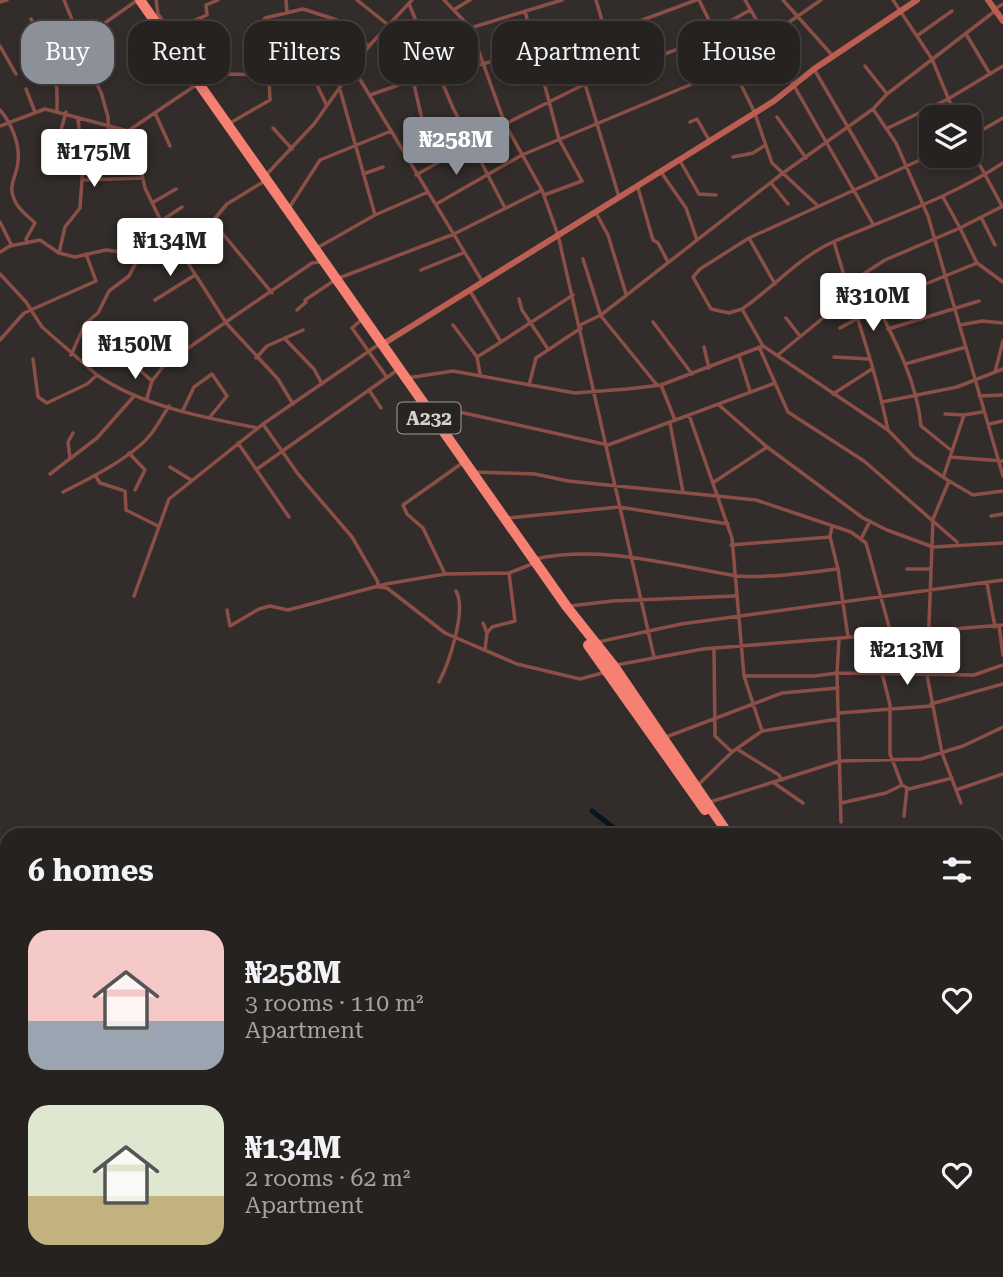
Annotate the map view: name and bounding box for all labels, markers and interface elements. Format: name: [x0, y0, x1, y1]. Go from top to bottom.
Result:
chip: Buy: [21, 21, 114, 84]
chip: Rent: [128, 21, 230, 84]
chip: Filters: [244, 21, 365, 84]
chip: New: [379, 21, 478, 84]
chip: Apartment: [492, 21, 664, 84]
chip: House: [678, 21, 800, 84]
map controls: [919, 105, 982, 168]
button: layers: [919, 105, 982, 168]
pin: ₦258M: [407, 118, 505, 177]
text: ₦258M: [419, 126, 493, 153]
pin: ₦175M: [45, 130, 143, 189]
text: ₦175M: [57, 138, 131, 165]
pin: ₦134M: [121, 218, 219, 278]
text: ₦134M: [133, 227, 207, 254]
pin: ₦310M: [824, 274, 922, 333]
text: ₦310M: [836, 282, 910, 309]
pin: ₦150M: [86, 322, 184, 381]
text: ₦150M: [98, 330, 172, 357]
road number: A232: [398, 402, 460, 434]
pin: ₦213M: [858, 628, 956, 687]
text: ₦213M: [870, 636, 944, 663]
icon: filters: [938, 851, 976, 889]
text: 6 homes: [28, 853, 154, 888]
text: ₦258M: [245, 955, 341, 990]
icon: home: [84, 958, 168, 1042]
icon: heart: [938, 981, 976, 1019]
text: 3 rooms · 110 m²: [245, 990, 423, 1017]
text: Apartment: [245, 1017, 364, 1044]
text: ₦134M: [245, 1130, 341, 1165]
icon: home: [84, 1133, 168, 1217]
icon: heart: [938, 1156, 976, 1194]
text: 2 rooms · 62 m²: [245, 1165, 411, 1192]
text: Apartment: [245, 1192, 364, 1219]

